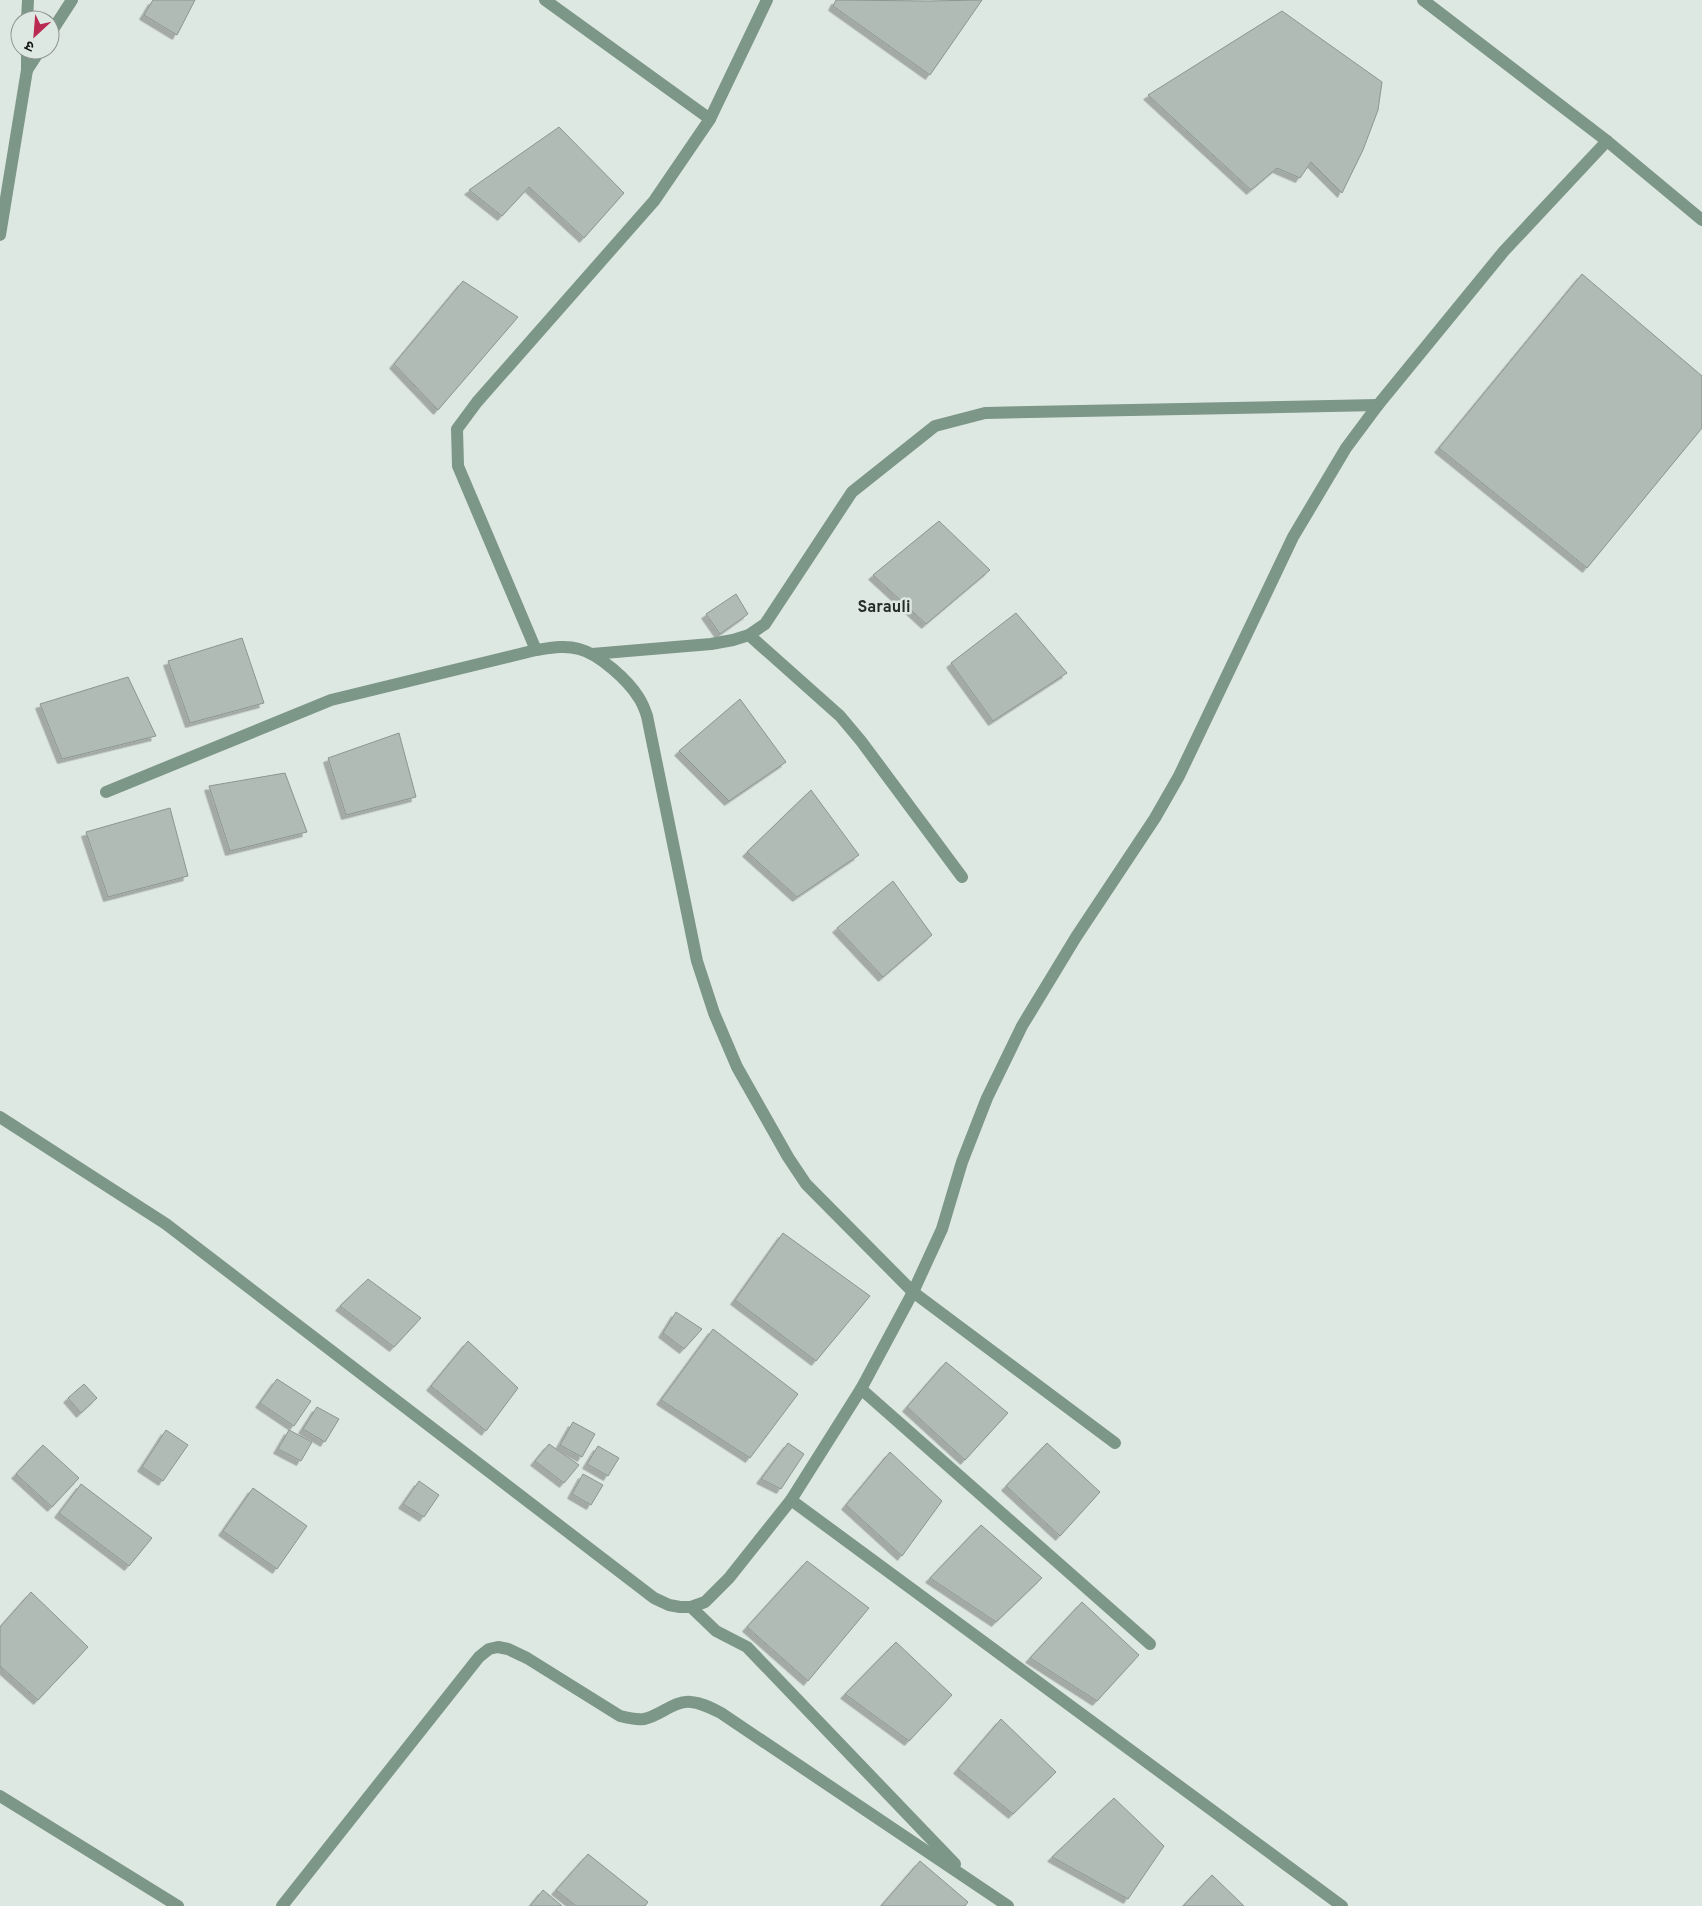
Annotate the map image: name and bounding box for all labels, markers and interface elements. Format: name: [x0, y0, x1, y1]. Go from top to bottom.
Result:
north arrow: [10, 10, 60, 60]
text: उ: [22, 36, 37, 55]
district label: Sarauli: [858, 598, 910, 618]

